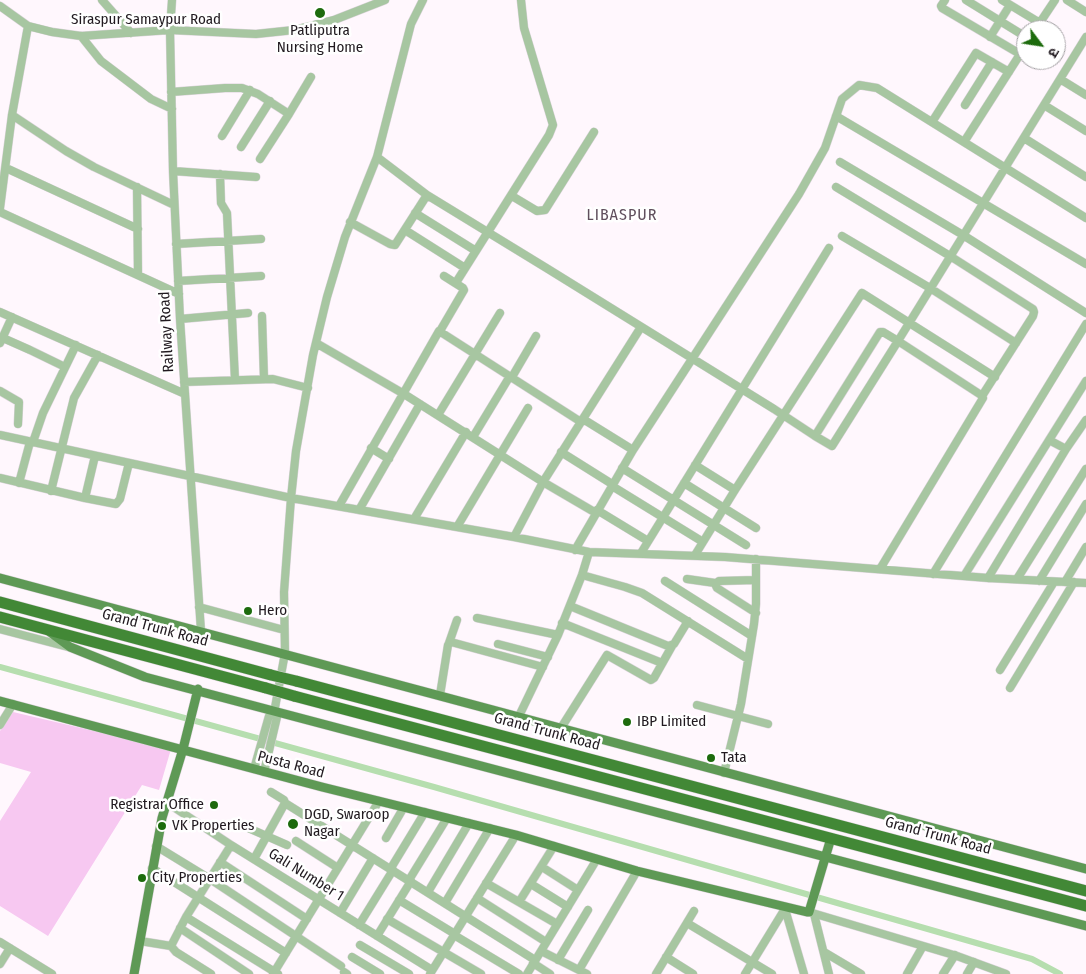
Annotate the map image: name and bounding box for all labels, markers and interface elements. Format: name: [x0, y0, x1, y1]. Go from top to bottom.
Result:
marker: Patliputra Nursing Home: [313, 6, 327, 20]
street label: Siraspur Samaypur Road: [71, 11, 221, 29]
north arrow: [1016, 20, 1066, 70]
place label: Patliputra Nursing Home: [277, 22, 363, 57]
text: उ: [1044, 45, 1063, 60]
district label: LIBASPUR: [586, 206, 658, 226]
street label: Railway Road: [156, 291, 178, 373]
place label: Hero: [258, 602, 287, 620]
street label: Grand Trunk Road: [100, 605, 210, 651]
marker: Hero: [242, 605, 254, 617]
street label: Grand Trunk Road: [492, 709, 602, 755]
place label: IBP Limited: [637, 713, 706, 731]
marker: IBP Limited: [621, 716, 633, 728]
street label: Pusta Road: [256, 747, 326, 783]
place label: Tata: [721, 749, 747, 767]
marker: Tata: [705, 752, 717, 764]
place label: Registrar Office: [110, 796, 204, 814]
marker: Registrar Office: [208, 799, 220, 811]
place label: DGD, Swaroop Nagar: [304, 806, 389, 841]
street label: Grand Trunk Road: [883, 813, 993, 859]
place label: VK Properties: [172, 817, 254, 835]
marker: DGD, Swaroop Nagar: [286, 817, 300, 831]
marker: VK Properties: [156, 820, 168, 832]
street label: Gali Number 1: [265, 845, 347, 905]
place label: City Properties: [152, 869, 242, 887]
marker: City Properties: [136, 872, 148, 884]

